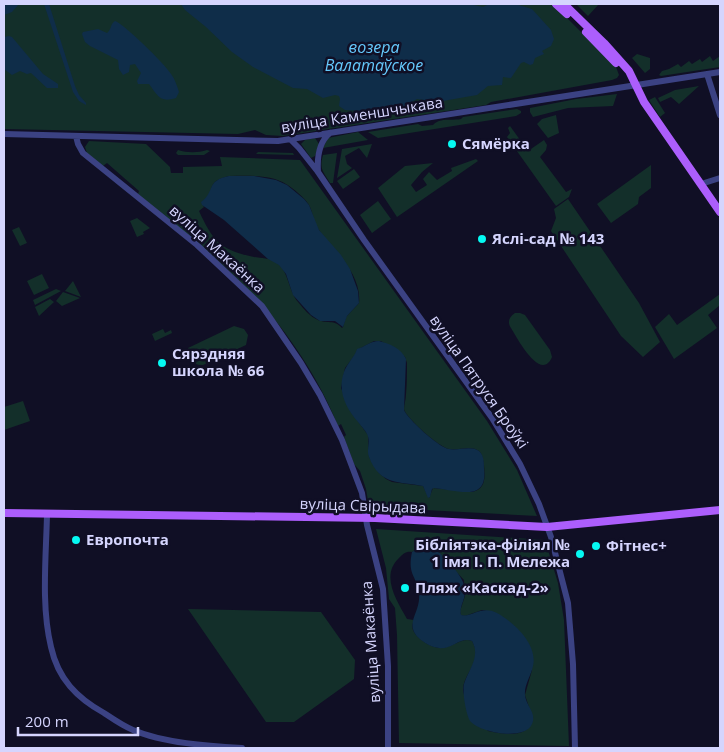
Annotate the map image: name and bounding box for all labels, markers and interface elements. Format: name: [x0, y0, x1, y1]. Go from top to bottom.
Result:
water label: возера Валатаўское: [325, 36, 423, 76]
street label: вуліца Каменшчыкава: [280, 91, 444, 137]
place label: Сямёрка: [462, 133, 530, 153]
marker: Сямёрка: [446, 138, 458, 150]
street label: вуліца Макаёнка: [166, 200, 270, 297]
place label: Яслі-сад № 143: [491, 228, 604, 248]
marker: Яслі-сад № 143: [476, 233, 488, 245]
street label: вуліца Пятруся Броўкі: [426, 311, 534, 452]
place label: Сярэдняя школа № 66: [172, 343, 265, 380]
marker: Сярэдняя школа № 66: [156, 357, 168, 369]
street label: вуліца Свірыдава: [299, 493, 427, 517]
place label: Европочта: [86, 529, 169, 549]
marker: Европочта: [70, 534, 82, 546]
place label: Бібліятэка-філіял № 1 імя І. П. Мележа: [415, 534, 570, 571]
place label: Фітнес+: [606, 535, 667, 555]
marker: Фітнес+: [590, 540, 602, 552]
marker: Бібліятэка-філіял № 1 імя І. П. Мележа: [574, 548, 586, 560]
place label: Пляж «Каскад-2»: [415, 577, 549, 597]
street label: вуліца Макаёнка: [356, 581, 384, 704]
marker: Пляж «Каскад-2»: [399, 582, 411, 594]
scale bar: [18, 704, 138, 736]
text: 200 m: [25, 711, 69, 731]

